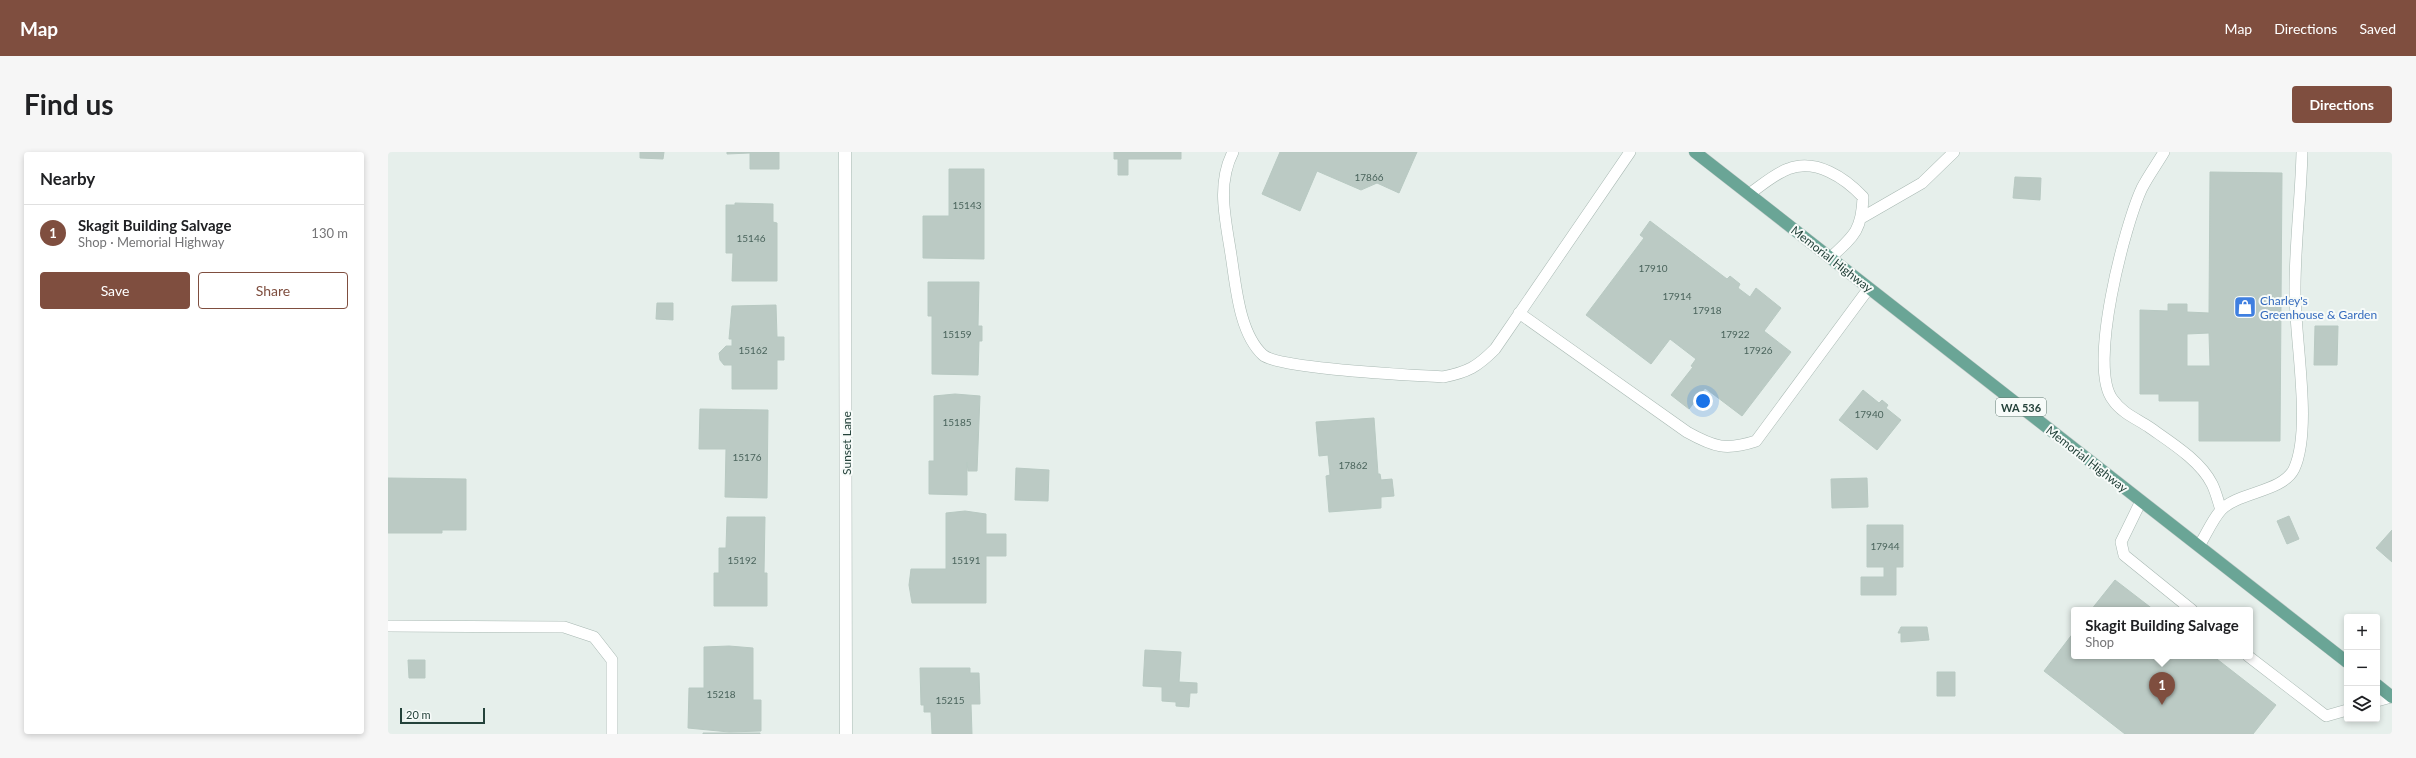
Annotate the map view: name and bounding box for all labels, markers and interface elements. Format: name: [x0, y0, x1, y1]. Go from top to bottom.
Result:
text: Map: [20, 17, 58, 40]
text: Map: [2225, 20, 2252, 37]
text: Directions: [2274, 20, 2337, 37]
text: Saved: [2359, 20, 2396, 37]
button: Directions: [2292, 86, 2392, 123]
text: Find us: [24, 87, 114, 121]
text: Nearby: [40, 168, 95, 189]
house number: 17866: [1354, 171, 1384, 183]
house number: 15143: [952, 199, 982, 211]
text: Skagit Building Salvage: [78, 216, 231, 234]
street label: Memorial Highway: [1788, 223, 1876, 296]
text: 1: [49, 225, 57, 241]
text: 130 m: [311, 225, 348, 241]
house number: 15146: [736, 232, 766, 244]
text: Shop · Memorial Highway: [78, 234, 224, 250]
house number: 17910: [1638, 262, 1668, 274]
button: Save: [40, 272, 190, 309]
button: Share: [198, 272, 348, 309]
house number: 17914: [1662, 290, 1692, 302]
place label: Charley's Greenhouse & Garden: [2260, 293, 2377, 322]
shop icon: Charley's Greenhouse & Garden: [2232, 294, 2258, 320]
house number: 17918: [1692, 304, 1722, 316]
house number: 15159: [942, 328, 972, 340]
house number: 17922: [1720, 328, 1750, 340]
house number: 15162: [738, 344, 768, 356]
house number: 17926: [1743, 344, 1773, 356]
your location: [1693, 391, 1713, 411]
road number: WA 536: [1996, 398, 2046, 416]
house number: 17940: [1854, 408, 1884, 420]
street label: Sunset Lane: [839, 411, 854, 475]
house number: 15185: [942, 416, 972, 428]
street label: Memorial Highway: [2043, 423, 2131, 496]
house number: 15176: [732, 451, 762, 463]
house number: 17862: [1338, 459, 1368, 471]
house number: 17944: [1870, 540, 1900, 552]
house number: 15192: [727, 554, 757, 566]
house number: 15191: [951, 554, 981, 566]
popup: [2071, 607, 2253, 659]
map controls: [2344, 614, 2380, 722]
button: +: [2344, 614, 2380, 650]
text: Skagit Building Salvage: [2085, 616, 2239, 634]
text: Shop: [2085, 634, 2114, 650]
button: −: [2344, 650, 2380, 686]
pin: 1: [2149, 672, 2175, 705]
button: layers: [2344, 686, 2380, 722]
house number: 15218: [706, 688, 736, 700]
house number: 15215: [935, 694, 965, 706]
scale bar: [400, 706, 485, 725]
text: 20 m: [406, 708, 431, 721]

